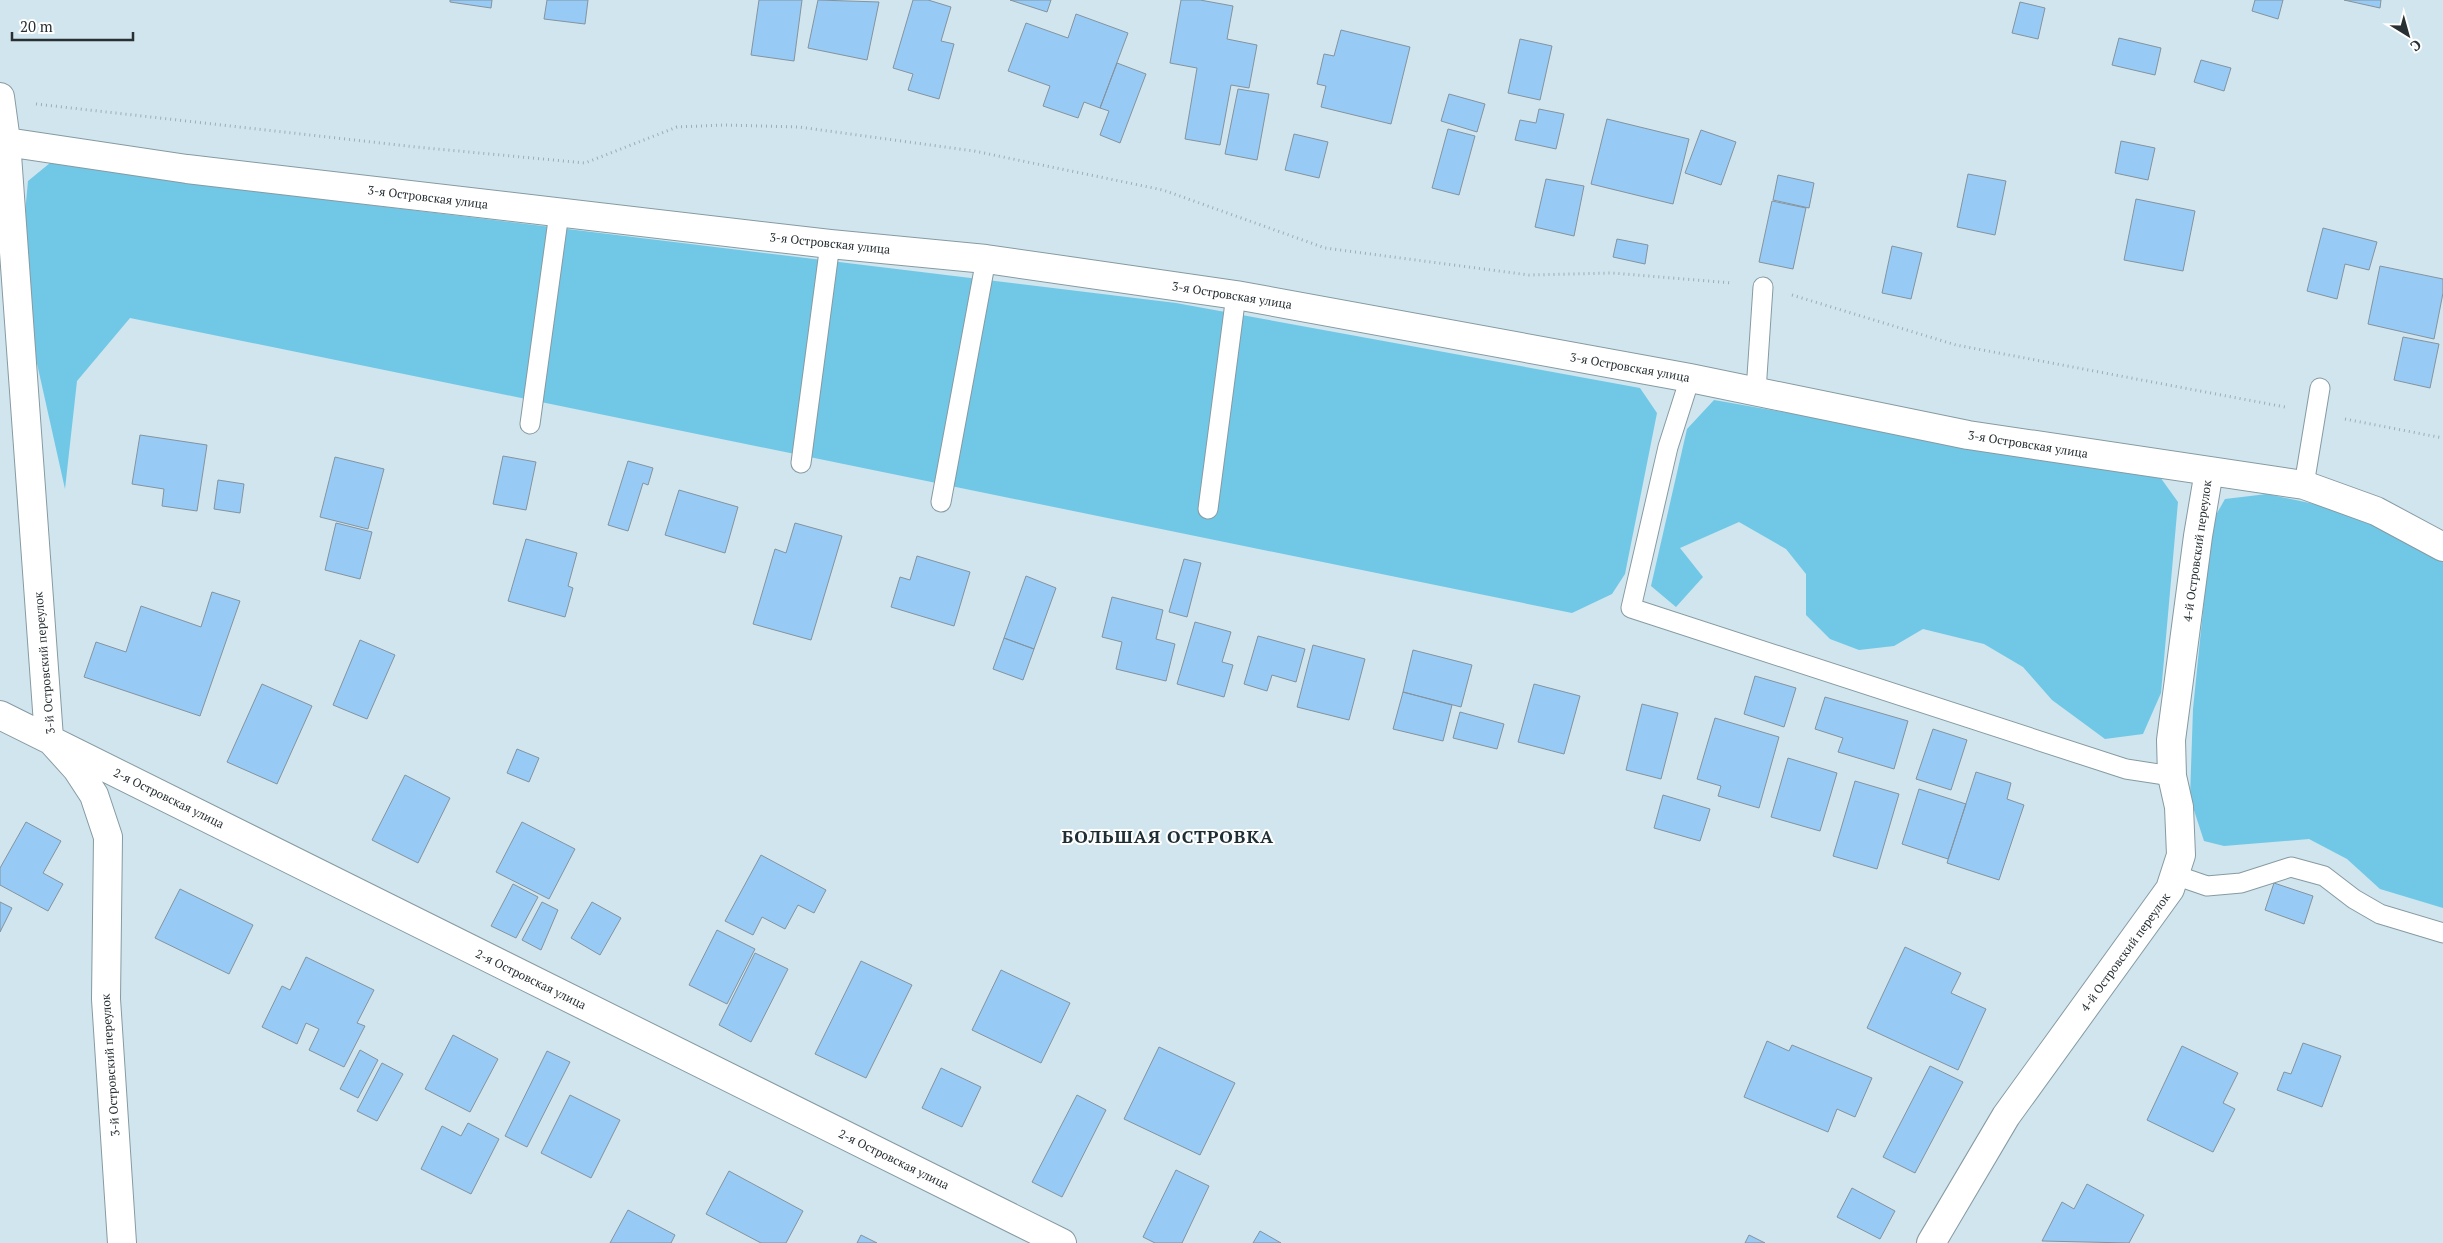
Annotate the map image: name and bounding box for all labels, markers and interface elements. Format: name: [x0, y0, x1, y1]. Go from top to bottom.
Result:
scale bar: [12, 10, 134, 42]
north arrow: [2383, 10, 2433, 60]
text: 20 m: [20, 16, 53, 36]
text: С: [2407, 35, 2425, 56]
street label: 3-я Островская улица: [367, 182, 489, 212]
street label: 3-я Островская улица: [769, 229, 891, 257]
street label: 3-я Островская улица: [1171, 278, 1293, 312]
street label: 3-я Островская улица: [1569, 349, 1691, 385]
street label: 3-я Островская улица: [1967, 427, 2089, 461]
street label: 4-й Островский переулок: [2180, 479, 2214, 623]
street label: 3-й Островский переулок: [30, 591, 58, 735]
street label: 2-я Островская улица: [111, 765, 227, 831]
district label: БОЛЬШАЯ ОСТРОВКА: [1062, 824, 1274, 848]
street label: 4-й Островский переулок: [2077, 889, 2173, 1014]
street label: 2-я Островская улица: [473, 946, 589, 1012]
street label: 3-й Островский переулок: [98, 993, 122, 1137]
street label: 2-я Островская улица: [836, 1126, 952, 1192]

